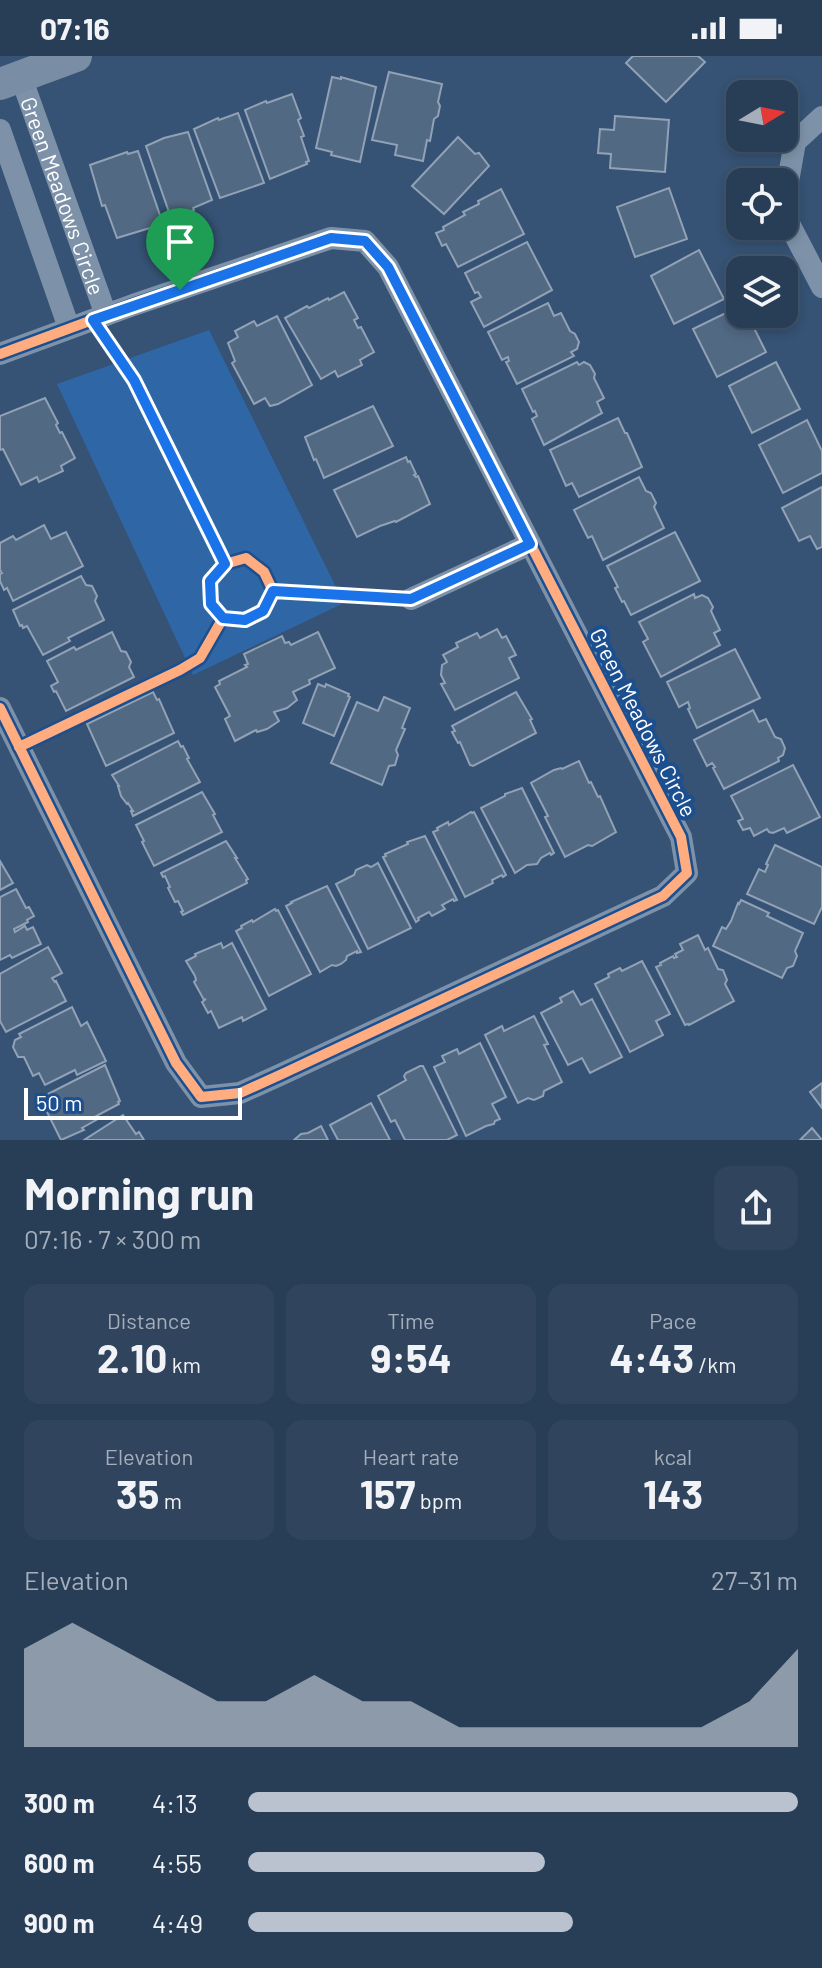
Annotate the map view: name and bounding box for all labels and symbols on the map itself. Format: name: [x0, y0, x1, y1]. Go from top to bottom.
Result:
north arrow: [726, 80, 798, 152]
street label: Green Meadows Circle: [16, 93, 111, 298]
pin: [146, 208, 214, 290]
street label: Green Meadows Circle: [585, 623, 703, 821]
scale bar: [24, 1084, 242, 1120]

